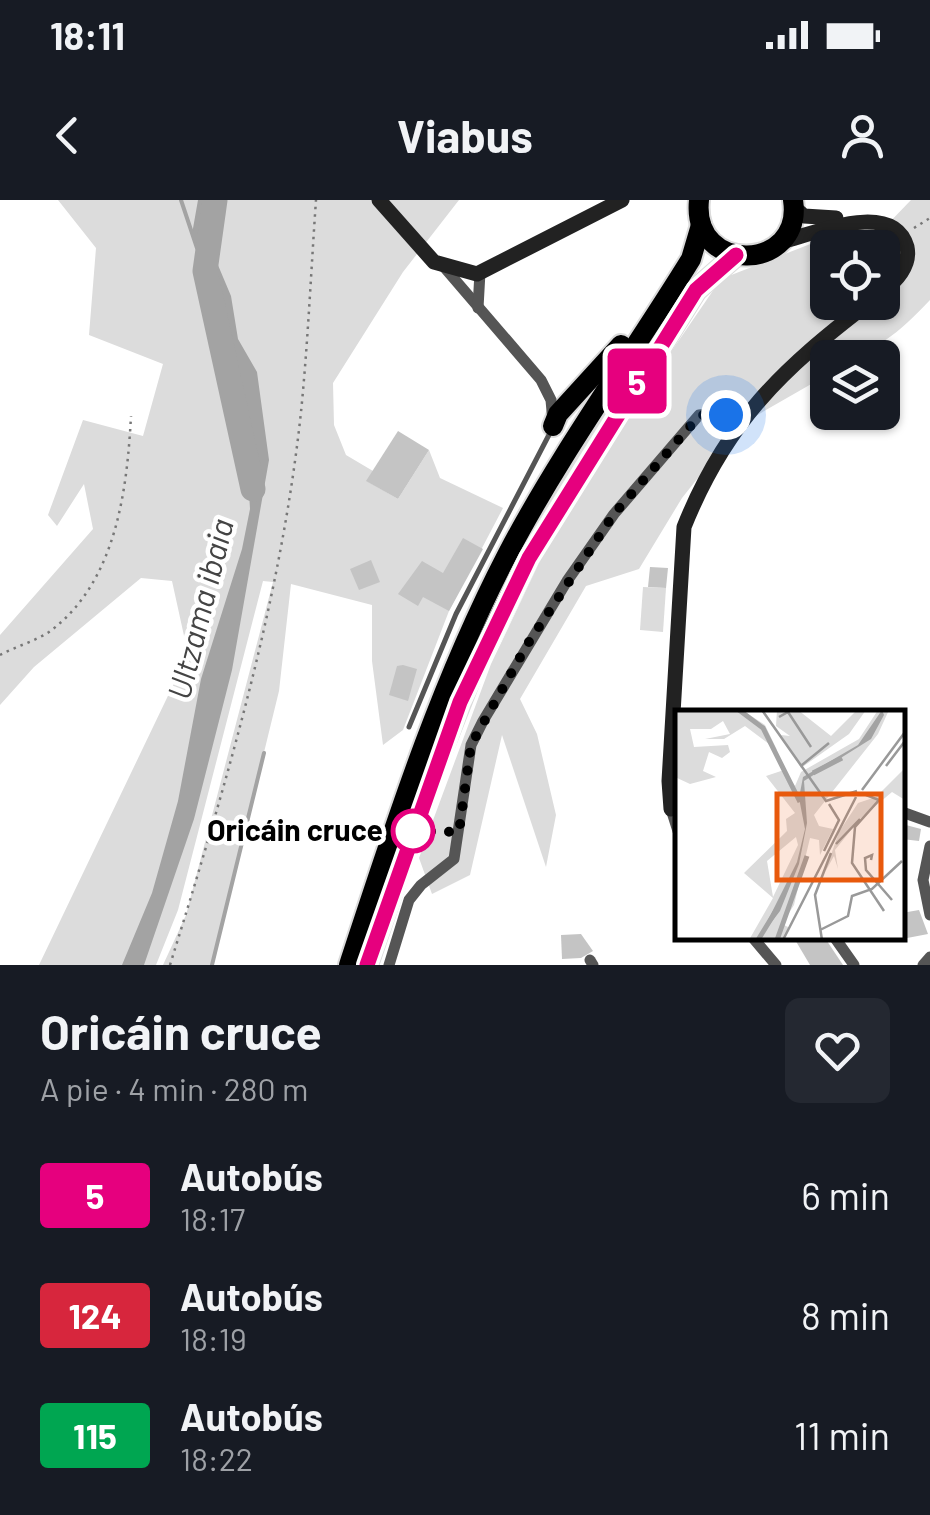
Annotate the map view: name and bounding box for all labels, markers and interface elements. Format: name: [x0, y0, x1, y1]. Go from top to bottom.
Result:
text: 18:11: [50, 12, 125, 58]
icon: back: [40, 108, 95, 163]
text: Viabus: [397, 108, 533, 162]
icon: person: [835, 108, 890, 163]
map controls: [810, 230, 900, 430]
button: locate: [810, 230, 900, 320]
button: layers: [810, 340, 900, 430]
line badge: 5: [604, 348, 670, 414]
text: 5: [628, 360, 646, 402]
your location: [701, 390, 751, 440]
water label: Ultzama ibaia: [158, 514, 240, 703]
inset map: [675, 710, 905, 940]
marker: Oricáin cruce: [392, 810, 434, 852]
place label: Oricáin cruce: [207, 811, 383, 847]
button: heart: [785, 998, 890, 1103]
text: Oricáin cruce: [40, 1002, 322, 1060]
text: A pie · 4 min · 280 m: [40, 1069, 308, 1107]
text: Autobús: [180, 1153, 323, 1199]
text: 6 min: [801, 1172, 890, 1218]
text: 5: [86, 1174, 104, 1216]
text: 18:17: [180, 1199, 245, 1237]
text: Autobús: [180, 1273, 323, 1319]
text: 8 min: [801, 1292, 890, 1338]
text: 124: [68, 1294, 122, 1336]
text: 18:19: [180, 1319, 247, 1357]
text: Autobús: [180, 1393, 323, 1439]
text: 11 min: [794, 1412, 890, 1458]
text: 115: [73, 1414, 117, 1456]
text: 18:22: [180, 1439, 253, 1477]

